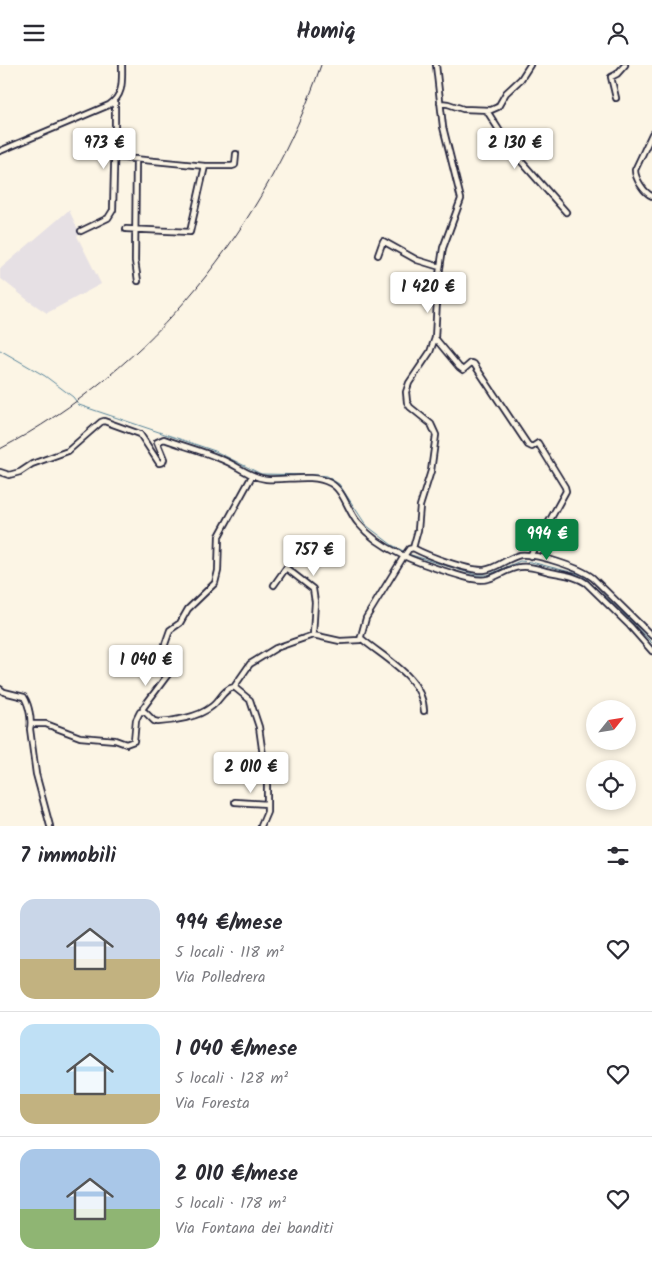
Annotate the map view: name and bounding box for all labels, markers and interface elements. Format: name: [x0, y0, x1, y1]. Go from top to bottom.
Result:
text: Homiq: [296, 15, 356, 50]
icon: menu: [20, 19, 48, 47]
icon: person: [604, 19, 632, 47]
pin: 973 €: [69, 127, 139, 170]
pin: 2 130 €: [469, 127, 561, 170]
text: 973 €: [84, 131, 124, 156]
text: 2 130 €: [488, 131, 542, 156]
pin: 1 420 €: [382, 271, 474, 314]
text: 1 420 €: [401, 275, 455, 300]
pin: 994 €: [512, 519, 582, 561]
text: 994 €: [526, 522, 568, 547]
pin: 757 €: [279, 535, 349, 577]
text: 757 €: [294, 538, 334, 563]
pin: 1 040 €: [100, 645, 192, 687]
text: 1 040 €: [120, 648, 172, 673]
north arrow: [586, 700, 636, 750]
map controls: [586, 700, 636, 810]
pin: 2 010 €: [205, 751, 297, 794]
text: 2 010 €: [224, 755, 278, 780]
button: locate: [586, 760, 636, 810]
text: 7 immobili: [20, 840, 116, 873]
icon: filters: [604, 842, 632, 870]
text: 994 €/mese: [175, 907, 283, 940]
icon: home: [60, 919, 120, 979]
icon: heart: [604, 935, 632, 963]
text: 5 locali · 118 m²: [175, 940, 284, 965]
text: Via Polledrera: [175, 965, 266, 990]
text: 1 040 €/mese: [175, 1033, 297, 1066]
icon: home: [60, 1044, 120, 1104]
icon: heart: [604, 1060, 632, 1088]
text: 5 locali · 128 m²: [175, 1066, 288, 1091]
text: Via Foresta: [175, 1091, 250, 1116]
text: 2 010 €/mese: [175, 1158, 298, 1191]
icon: home: [60, 1169, 120, 1229]
icon: heart: [604, 1185, 632, 1213]
text: 5 locali · 178 m²: [175, 1191, 286, 1216]
text: Via Fontana dei banditi: [175, 1216, 333, 1241]

